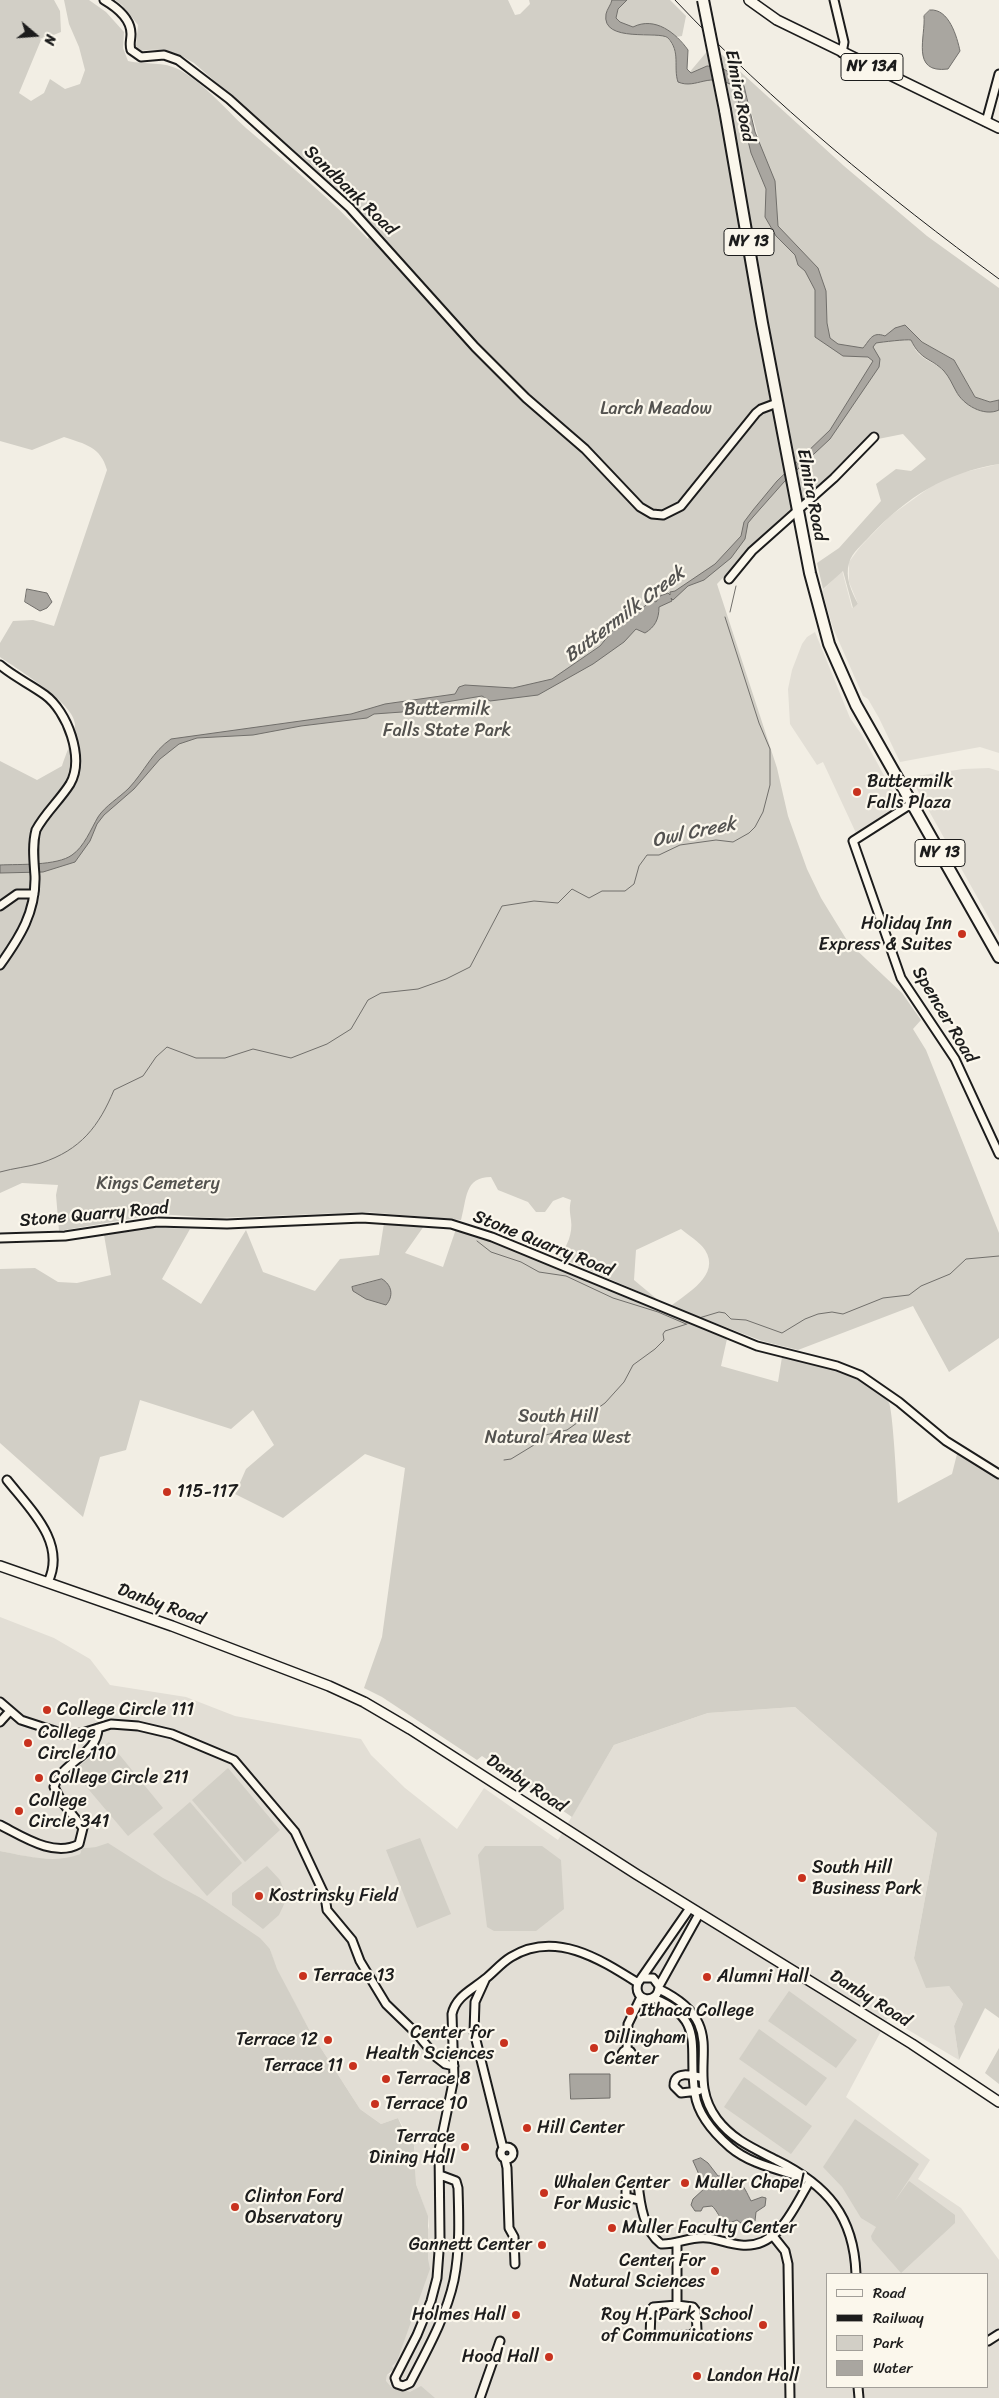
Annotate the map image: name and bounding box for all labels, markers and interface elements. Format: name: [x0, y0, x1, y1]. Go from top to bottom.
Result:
north arrow: [10, 10, 60, 60]
text: N: [36, 31, 63, 48]
street label: Elmira Road: [719, 48, 759, 144]
road number: NY 13A: [841, 54, 903, 80]
street label: Sandbank Road: [299, 141, 401, 241]
road number: NY 13: [724, 228, 774, 256]
park label: Larch Meadow: [600, 398, 712, 420]
street label: Elmira Road: [791, 447, 831, 543]
water label: Buttermilk Creek: [560, 562, 690, 668]
park label: Buttermilk Falls State Park: [383, 699, 511, 742]
place label: Buttermilk Falls Plaza: [867, 771, 953, 814]
marker: Buttermilk Falls Plaza: [851, 786, 863, 798]
water label: Owl Creek: [650, 813, 738, 853]
road number: NY 13: [915, 840, 965, 866]
place label: Holiday Inn Express & Suites: [819, 913, 952, 956]
marker: Holiday Inn Express & Suites: [956, 928, 968, 940]
street label: Spencer Road: [907, 963, 981, 1067]
park label: Kings Cemetery: [96, 1173, 220, 1195]
street label: Stone Quarry Road: [19, 1198, 169, 1232]
street label: Stone Quarry Road: [470, 1206, 616, 1282]
park label: South Hill Natural Area West: [485, 1406, 631, 1448]
place label: 115-117: [177, 1481, 238, 1503]
marker: 115-117: [161, 1486, 173, 1498]
street label: Danby Road: [114, 1579, 208, 1631]
place label: College Circle 111: [57, 1699, 194, 1721]
marker: College Circle 111: [41, 1704, 53, 1716]
place label: College Circle 110: [38, 1722, 116, 1765]
marker: College Circle 110: [22, 1737, 34, 1749]
street label: Danby Road: [482, 1750, 570, 1818]
place label: College Circle 211: [49, 1767, 189, 1789]
marker: College Circle 211: [33, 1772, 45, 1784]
place label: College Circle 341: [29, 1790, 109, 1832]
marker: College Circle 341: [13, 1805, 25, 1817]
place label: South Hill Business Park: [812, 1857, 922, 1900]
marker: South Hill Business Park: [796, 1872, 808, 1884]
place label: Kostrinsky Field: [269, 1885, 398, 1907]
marker: Kostrinsky Field: [253, 1890, 265, 1902]
place label: Terrace 13: [313, 1965, 394, 1987]
place label: Alumni Hall: [717, 1966, 809, 1988]
street label: Danby Road: [825, 1966, 915, 2032]
marker: Terrace 13: [297, 1970, 309, 1982]
marker: Alumni Hall: [701, 1971, 713, 1983]
place label: Ithaca College: [640, 2000, 754, 2022]
marker: Ithaca College: [624, 2005, 636, 2017]
place label: Center for Health Sciences: [366, 2022, 494, 2064]
place label: Dillingham Center: [604, 2027, 686, 2070]
place label: Terrace 12: [236, 2029, 318, 2051]
marker: Terrace 12: [322, 2034, 334, 2046]
marker: Center for Health Sciences: [498, 2037, 510, 2049]
marker: Dillingham Center: [588, 2042, 600, 2054]
place label: Terrace 11: [264, 2055, 343, 2077]
marker: Terrace 11: [347, 2060, 359, 2072]
place label: Terrace 8: [396, 2068, 471, 2090]
marker: Terrace 8: [380, 2073, 392, 2085]
place label: Terrace 10: [385, 2093, 468, 2115]
marker: Terrace 10: [369, 2098, 381, 2110]
place label: Hill Center: [537, 2117, 624, 2139]
marker: Hill Center: [521, 2122, 533, 2134]
place label: Terrace Dining Hall: [369, 2126, 455, 2168]
marker: Terrace Dining Hall: [459, 2141, 471, 2153]
place label: Whalen Center For Music: [554, 2172, 670, 2214]
place label: Muller Chapel: [695, 2172, 804, 2194]
marker: Muller Chapel: [679, 2177, 691, 2189]
place label: Clinton Ford Observatory: [245, 2186, 343, 2228]
marker: Whalen Center For Music: [538, 2187, 550, 2199]
marker: Clinton Ford Observatory: [229, 2201, 241, 2213]
place label: Muller Faculty Center: [622, 2217, 796, 2239]
marker: Muller Faculty Center: [606, 2222, 618, 2234]
place label: Gannett Center: [409, 2234, 532, 2256]
marker: Gannett Center: [536, 2239, 548, 2251]
place label: Center For Natural Sciences: [570, 2250, 705, 2292]
marker: Center For Natural Sciences: [709, 2265, 721, 2277]
legend: [826, 2273, 989, 2388]
text: Road: [873, 2280, 905, 2306]
place label: Holmes Hall: [412, 2304, 506, 2326]
place label: Roy H. Park School of Communications: [601, 2304, 753, 2346]
text: Railway: [873, 2305, 924, 2331]
marker: Holmes Hall: [510, 2309, 522, 2321]
marker: Roy H. Park School of Communications: [757, 2319, 769, 2331]
text: Park: [873, 2330, 904, 2356]
place label: Hood Hall: [462, 2346, 539, 2368]
marker: Hood Hall: [543, 2351, 555, 2363]
text: Water: [873, 2355, 913, 2381]
place label: Landon Hall: [707, 2365, 799, 2387]
marker: Landon Hall: [691, 2370, 703, 2382]

